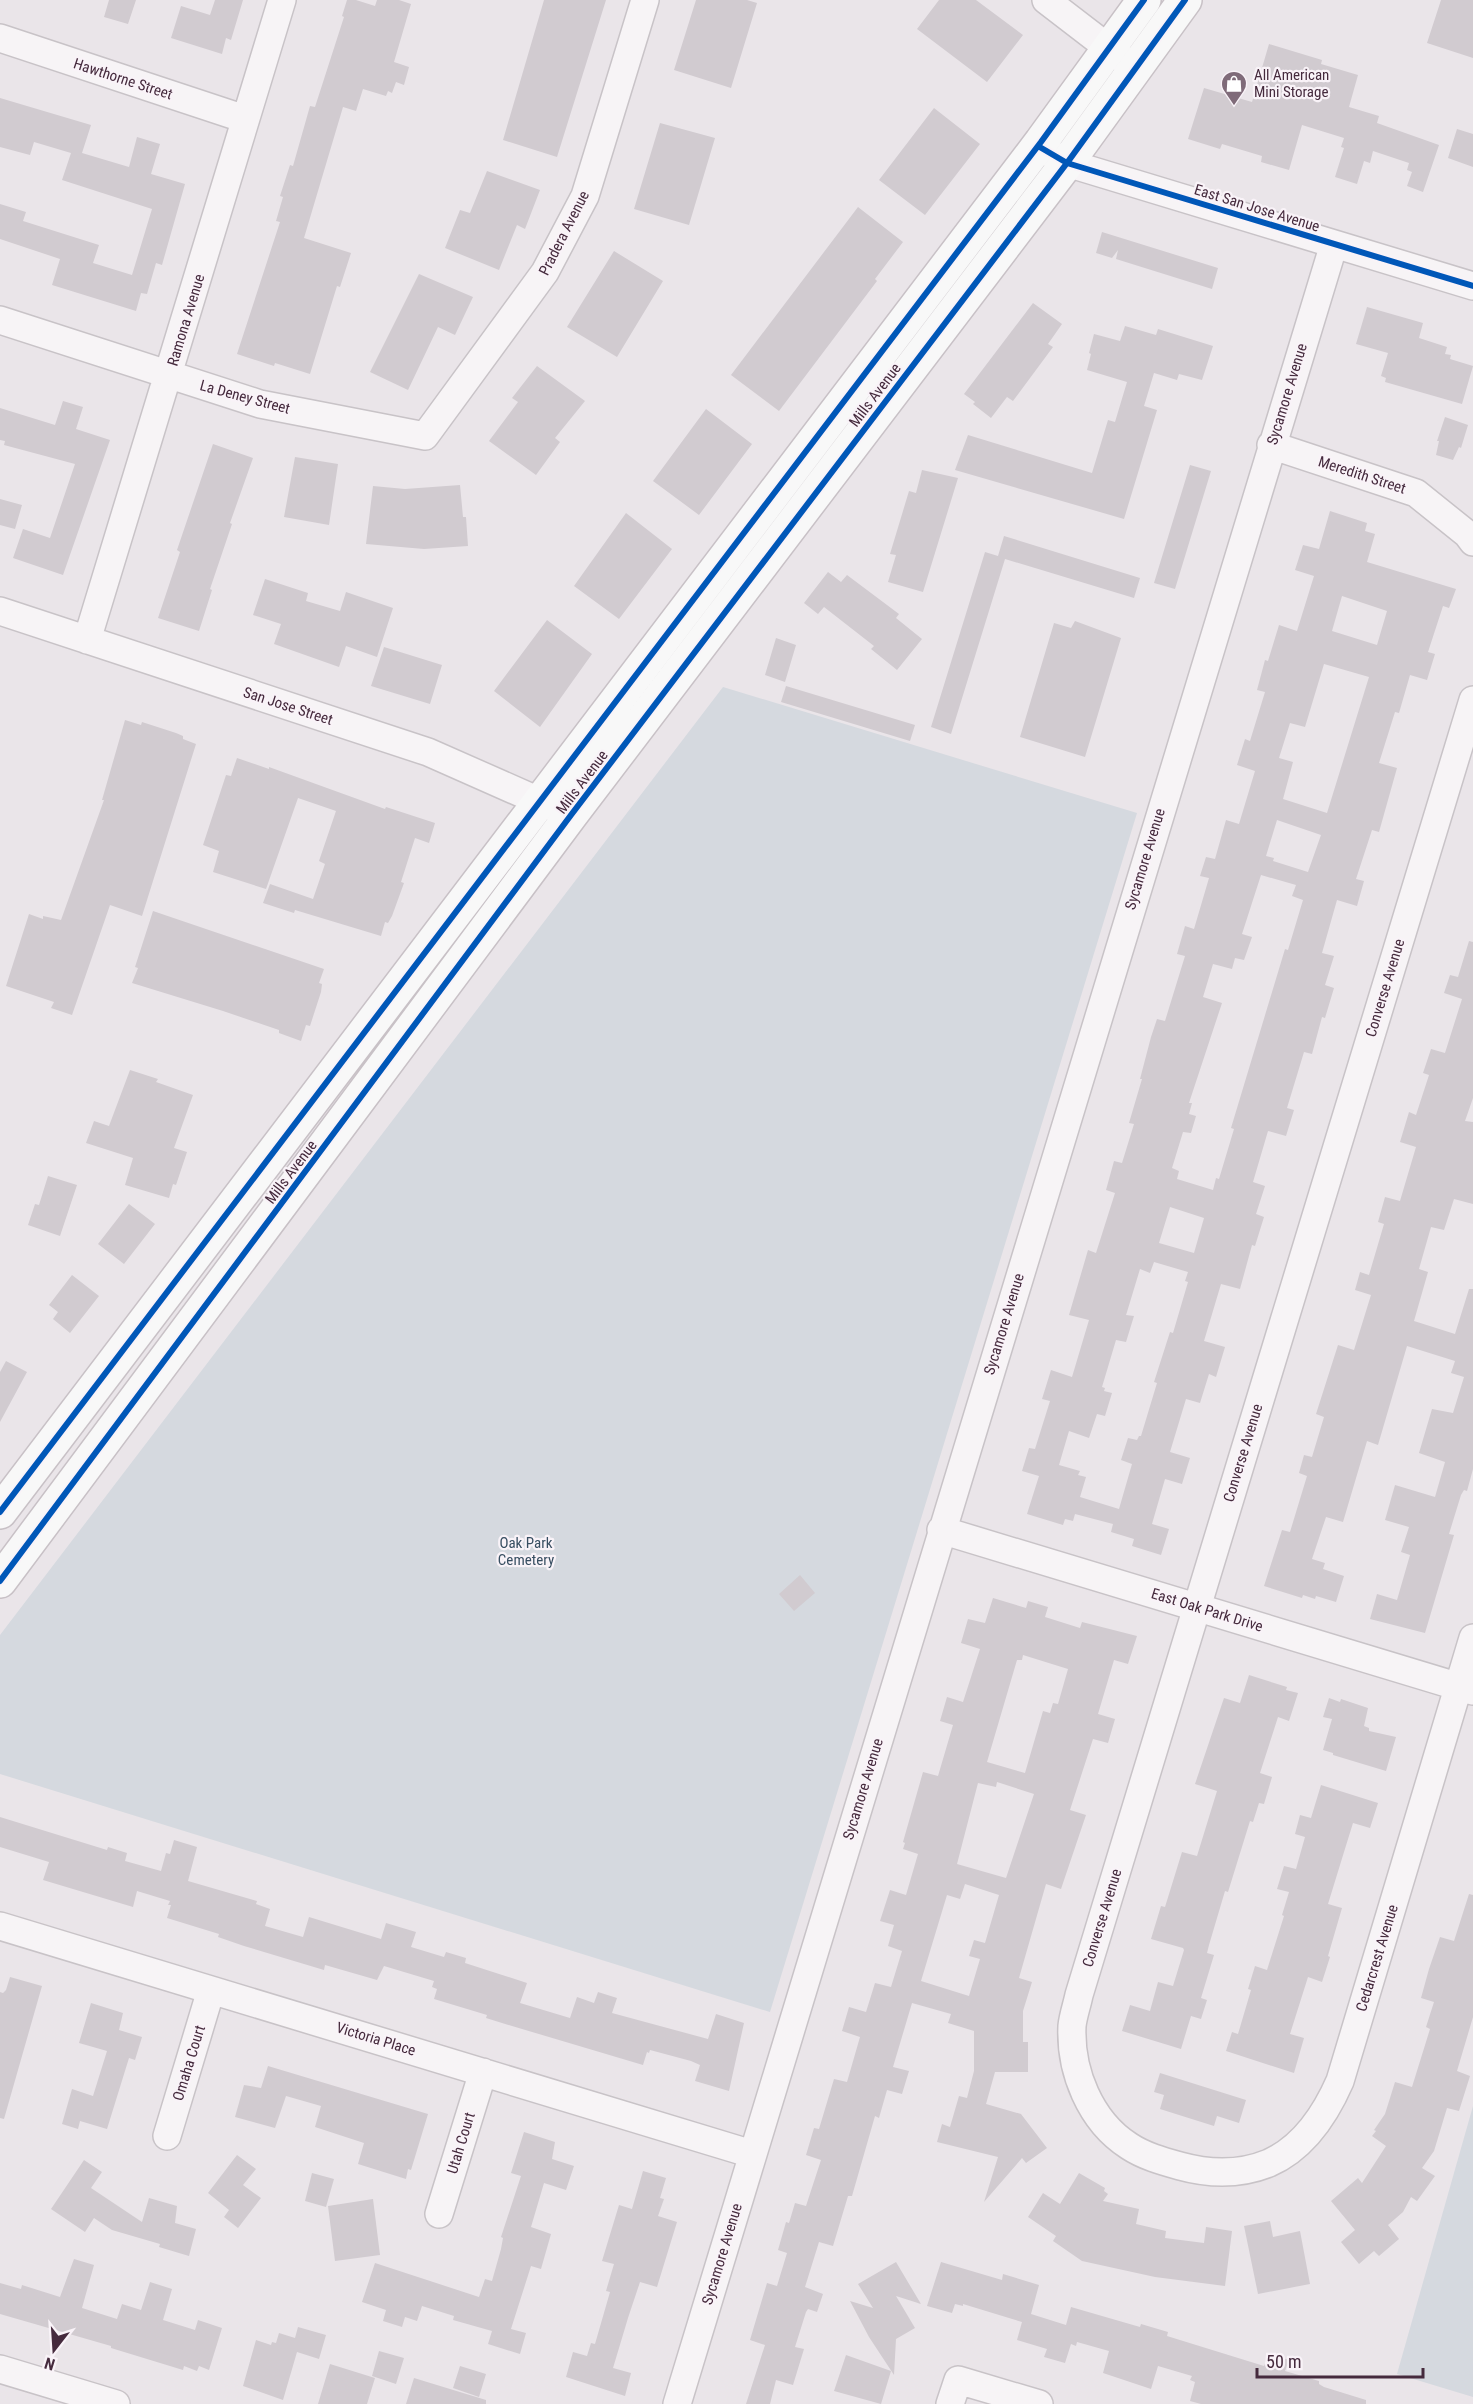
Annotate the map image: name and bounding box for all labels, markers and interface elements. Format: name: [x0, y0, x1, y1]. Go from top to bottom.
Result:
street label: Hawthorne Street: [71, 55, 175, 103]
place label: All American Mini Storage: [1254, 66, 1329, 101]
shop icon: All American Mini Storage: [1219, 69, 1249, 107]
street label: East San Jose Avenue: [1192, 180, 1322, 236]
street label: Pradera Avenue: [535, 188, 593, 278]
street label: Ramona Avenue: [163, 272, 209, 368]
street label: Sycamore Avenue: [1263, 341, 1311, 447]
street label: Mills Avenue: [845, 360, 905, 430]
street label: La Deney Street: [198, 376, 292, 418]
street label: Meredith Street: [1316, 452, 1408, 498]
street label: San Jose Street: [241, 683, 335, 729]
street label: Mills Avenue: [552, 747, 612, 817]
street label: Sycamore Avenue: [1121, 806, 1169, 912]
street label: Converse Avenue: [1362, 937, 1408, 1039]
street label: Mills Avenue: [261, 1137, 321, 1207]
street label: Sycamore Avenue: [980, 1271, 1028, 1377]
street label: Converse Avenue: [1220, 1402, 1266, 1504]
park label: Oak Park Cemetery: [498, 1534, 554, 1569]
street label: East Oak Park Drive: [1149, 1584, 1265, 1636]
street label: Sycamore Avenue: [839, 1736, 887, 1842]
street label: Converse Avenue: [1079, 1867, 1125, 1969]
street label: Cedarcrest Avenue: [1352, 1902, 1402, 2014]
street label: Victoria Place: [334, 2018, 418, 2060]
street label: Omaha Court: [169, 2023, 209, 2103]
street label: Utah Court: [443, 2110, 479, 2176]
street label: Sycamore Avenue: [698, 2201, 746, 2307]
north arrow: [24, 2320, 84, 2380]
scale bar: [1257, 2341, 1424, 2379]
text: 50 m: [1266, 2351, 1301, 2372]
text: N: [42, 2353, 57, 2374]

